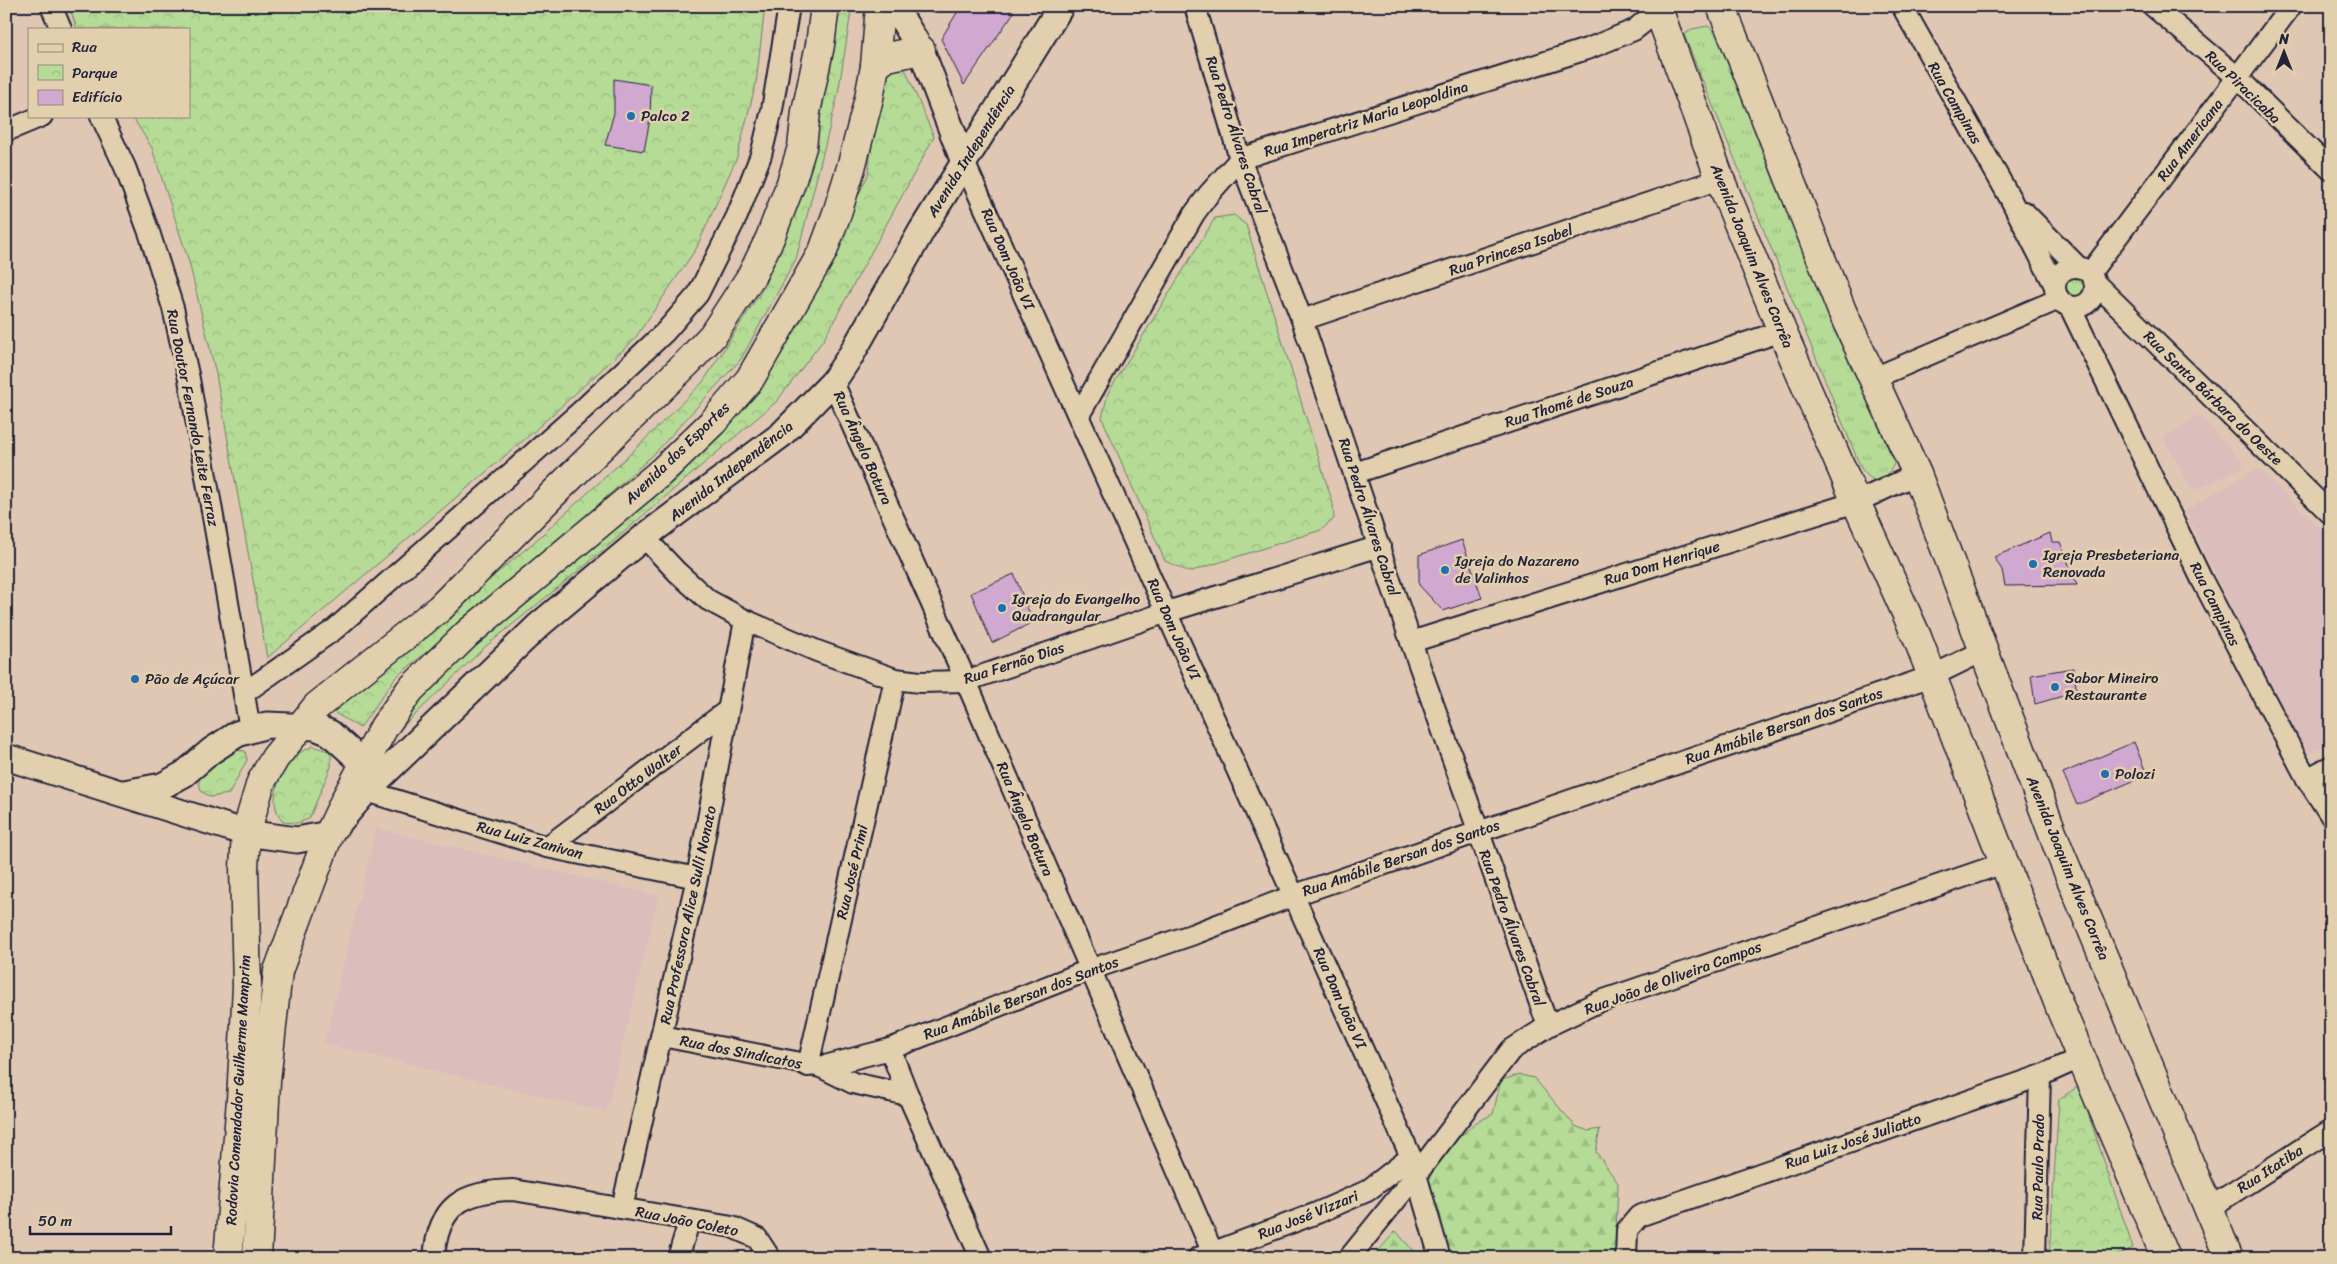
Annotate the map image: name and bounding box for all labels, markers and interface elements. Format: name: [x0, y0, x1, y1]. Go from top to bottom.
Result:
text: N: [2278, 27, 2289, 52]
legend: [28, 28, 190, 118]
north arrow: [2260, 28, 2310, 78]
text: Rua: [72, 34, 97, 60]
street label: Rua Piracicaba: [2199, 44, 2287, 131]
street label: Rua Pedro Álvares Cabral: [1198, 52, 1274, 218]
street label: Rua Campinas: [1921, 57, 1989, 149]
text: Parque: [72, 60, 117, 86]
street label: Rua Imperatriz Maria Leopoldina: [1260, 74, 1472, 164]
street label: Avenida Independência: [919, 79, 1023, 223]
text: Edifício: [72, 84, 123, 110]
street label: Rua Americana: [2150, 93, 2230, 187]
place label: Palco 2: [641, 103, 690, 129]
marker: Palco 2: [625, 110, 637, 122]
street label: Avenida Joaquim Alves Corrêa: [1703, 159, 1801, 353]
street label: Rua Dom João VI: [974, 204, 1042, 315]
street label: Rua Princesa Isabel: [1445, 216, 1577, 283]
street label: Rua Doutor Fernando Leite Ferraz: [159, 307, 227, 530]
street label: Rua Santa Bárbara do Oeste: [2137, 324, 2289, 472]
street label: Rua Thomé de Souza: [1501, 369, 1637, 435]
street label: Rua Ângelo Botura: [826, 387, 900, 510]
street label: Avenida dos Esportes: [617, 395, 736, 511]
street label: Avenida Independência: [662, 414, 799, 529]
street label: Rua Pedro Álvares Cabral: [1331, 434, 1407, 600]
street label: Rua Dom Henrique: [1601, 533, 1724, 593]
place label: Igreja Presbeteriana Renovada: [2042, 542, 2180, 585]
place label: Igreja do Nazareno de Valinhos: [1454, 548, 1579, 591]
street label: Rua Campinas: [2183, 557, 2247, 651]
marker: Igreja Presbeteriana Renovada: [2027, 558, 2039, 570]
marker: Igreja do Nazareno de Valinhos: [1439, 564, 1451, 576]
street label: Rua Dom João VI: [1140, 574, 1208, 685]
place label: Igreja do Evangelho Quadrangular: [1011, 586, 1141, 629]
marker: Igreja do Evangelho Quadrangular: [996, 602, 1008, 614]
street label: Rua Fernão Dias: [960, 634, 1068, 692]
place label: Sabor Mineiro Restaurante: [2065, 665, 2159, 708]
place label: Pão de Açúcar: [145, 666, 240, 692]
marker: Pão de Açúcar: [129, 673, 141, 685]
street label: Rua Amábile Bersan dos Santos: [1682, 680, 1886, 772]
marker: Sabor Mineiro Restaurante: [2049, 681, 2061, 693]
street label: Rua Otto Walter: [588, 736, 689, 821]
street label: Rua Ângelo Botura: [989, 758, 1061, 881]
place label: Polozi: [2115, 761, 2156, 787]
marker: Polozi: [2099, 768, 2111, 780]
street label: Avenida Joaquim Alves Corrêa: [2019, 771, 2117, 965]
street label: Rua Professora Alice Sulli Nonato: [652, 803, 724, 1027]
street label: Rua Amábile Bersan dos Santos: [1299, 812, 1503, 904]
street label: Rua Luiz Zanivan: [474, 813, 586, 867]
street label: Rua José Primi: [829, 821, 876, 922]
street label: Rua Pedro Álvares Cabral: [1472, 846, 1553, 1011]
street label: Rua João de Oliveira Campos: [1581, 934, 1765, 1022]
street label: Rua Dom João VI: [1306, 943, 1374, 1054]
street label: Rua Amábile Bersan dos Santos: [919, 949, 1123, 1047]
street label: Rodovia Comendador Guilherme Mamprim: [218, 954, 258, 1226]
street label: Rua dos Sindicatos: [678, 1027, 804, 1077]
street label: Rua Luiz José Juliatto: [1781, 1105, 1925, 1177]
street label: Rua Paulo Prado: [2024, 1113, 2052, 1220]
street label: Rua Itatiba: [2232, 1137, 2309, 1200]
street label: Rua José Vizzari: [1254, 1183, 1363, 1247]
street label: Rua João Coleto: [633, 1198, 741, 1244]
scale bar: [30, 1204, 171, 1236]
text: 50 m: [38, 1208, 73, 1234]

